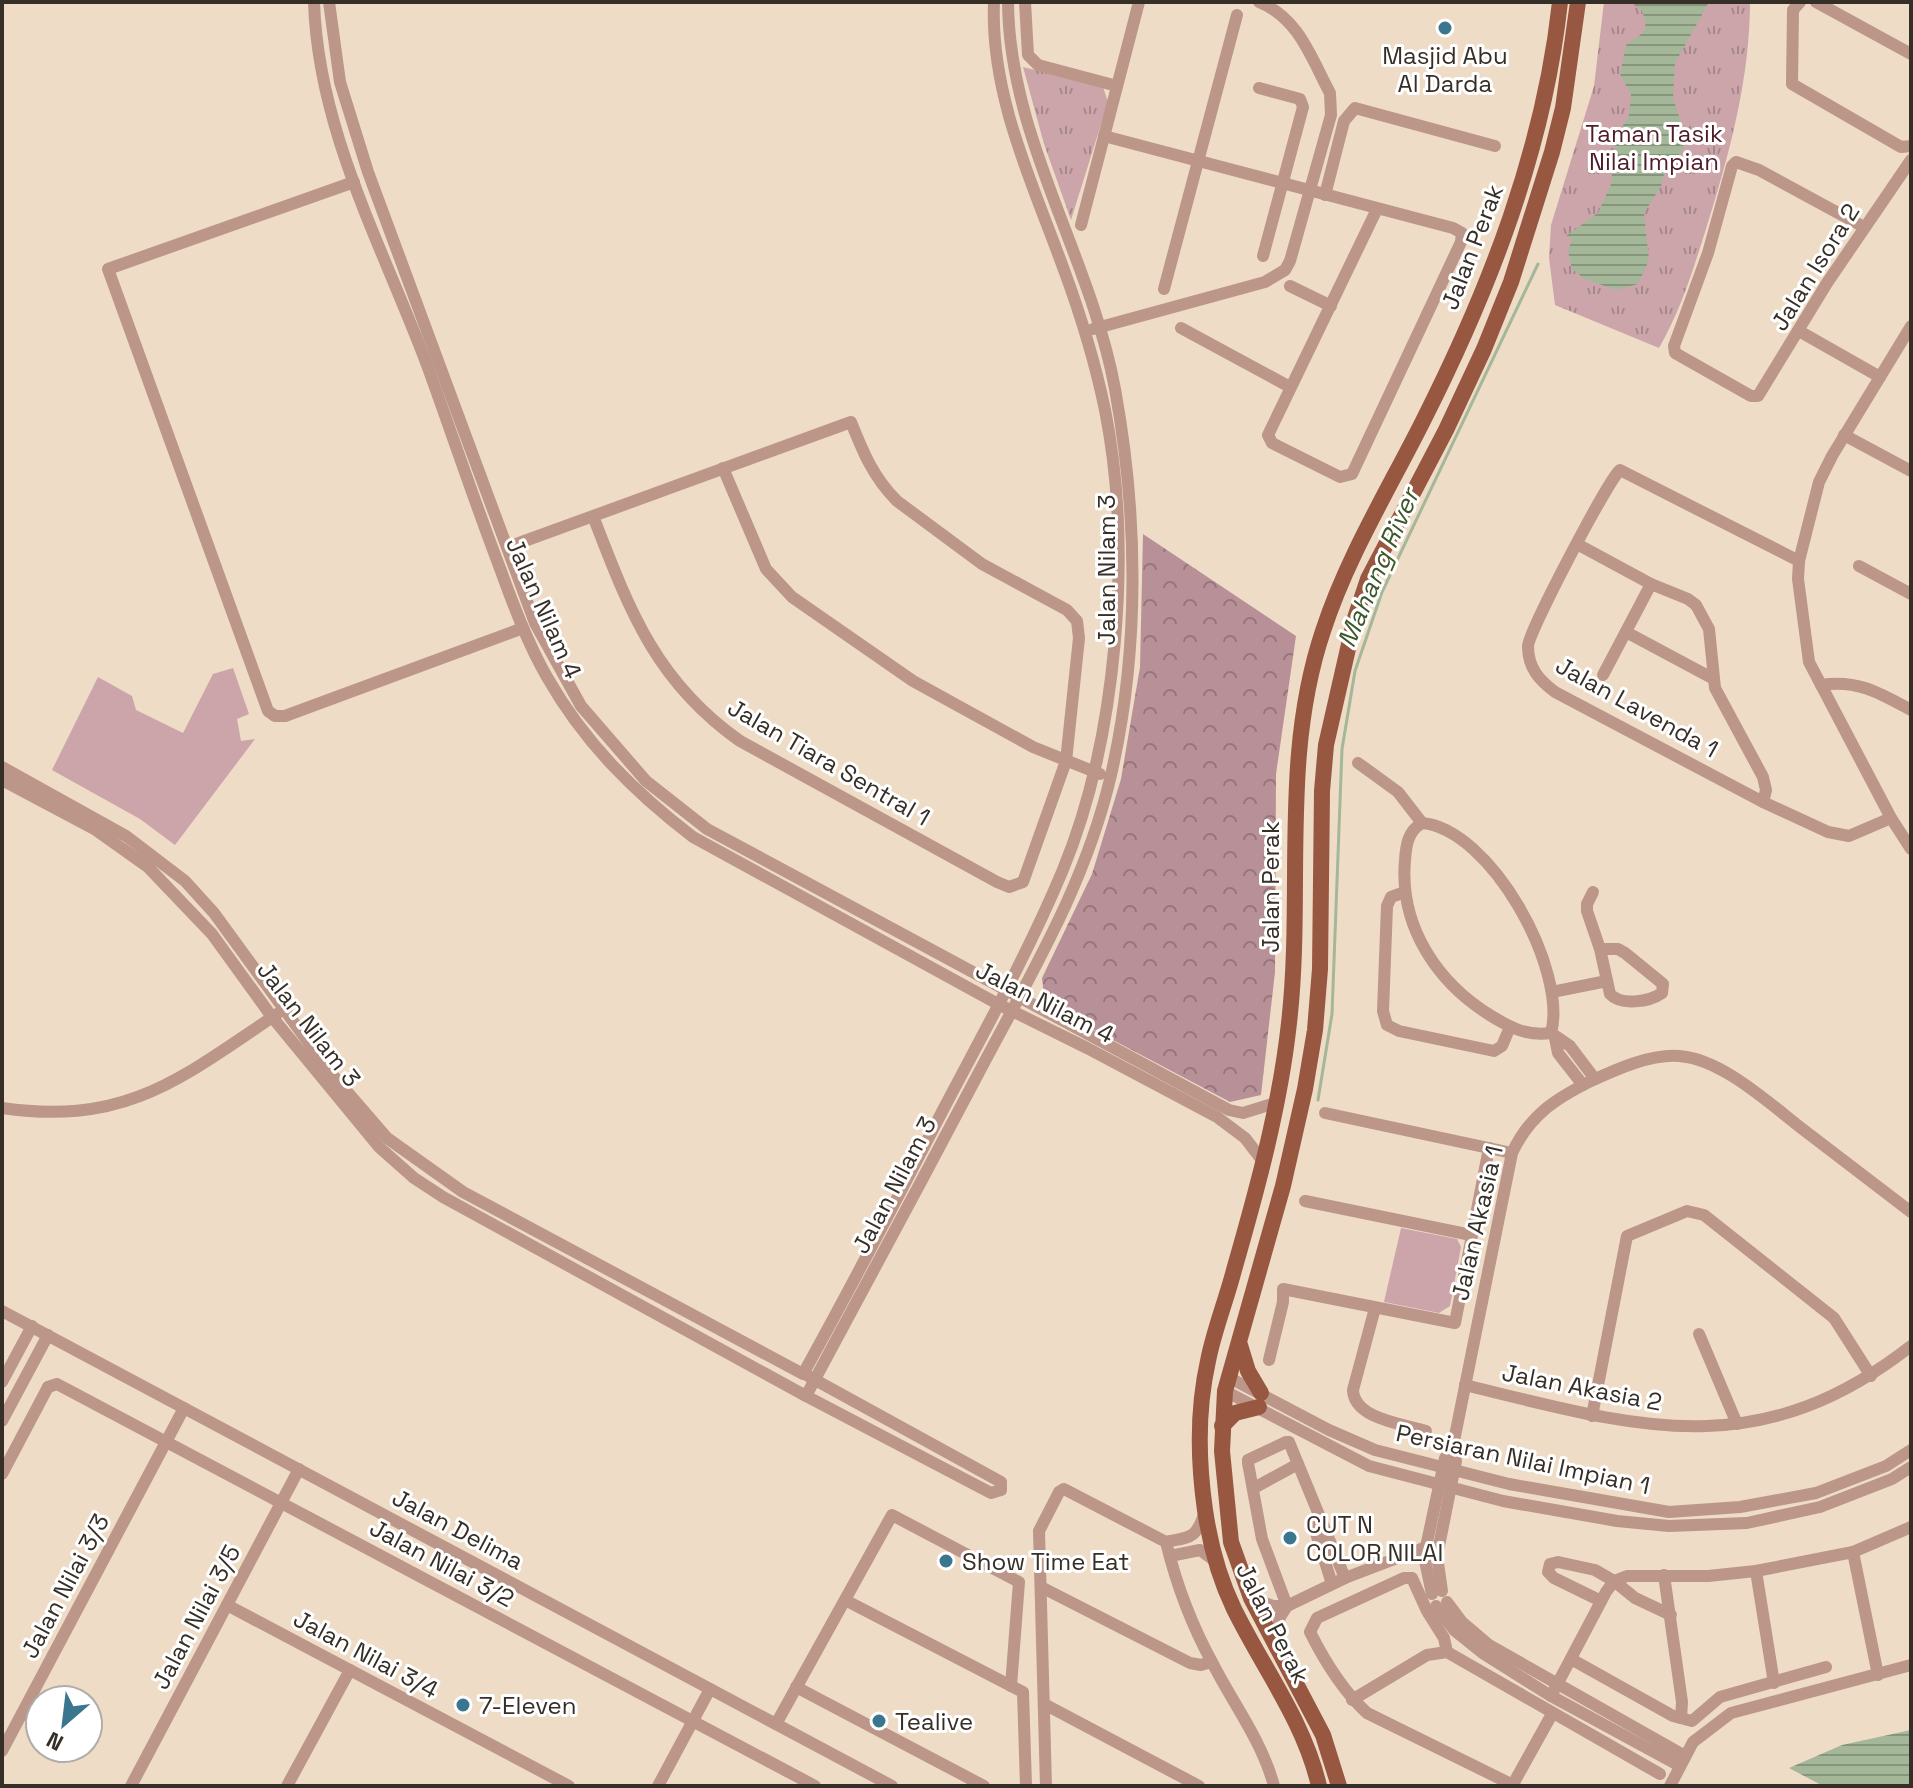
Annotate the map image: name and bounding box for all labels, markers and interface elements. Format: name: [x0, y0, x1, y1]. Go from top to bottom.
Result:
marker: Masjid Abu Al Darda: [1436, 19, 1454, 37]
place label: Masjid Abu Al Darda: [1382, 40, 1508, 99]
park label: Taman Tasik Nilai Impian: [1585, 118, 1723, 177]
street label: Jalan Perak: [1434, 180, 1510, 314]
street label: Jalan Isora 2: [1764, 198, 1866, 336]
water label: Mahang River: [1329, 481, 1428, 652]
street label: Jalan Nilam 3: [1091, 495, 1122, 645]
street label: Jalan Nilam 4: [499, 533, 589, 683]
street label: Jalan Lavenda 1: [1550, 650, 1724, 764]
street label: Jalan Tiara Sentral 1: [722, 691, 936, 833]
street label: Jalan Perak: [1255, 821, 1286, 953]
street label: Jalan Nilam 4: [971, 954, 1119, 1050]
street label: Jalan Nilam 3: [250, 955, 368, 1093]
street label: Jalan Nilam 3: [845, 1111, 943, 1259]
street label: Jalan Akasia 1: [1444, 1143, 1510, 1303]
street label: Jalan Akasia 2: [1499, 1356, 1665, 1418]
street label: Persiaran Nilai Impian 1: [1393, 1417, 1653, 1501]
street label: Jalan Delima: [387, 1481, 529, 1577]
street label: Jalan Nilai 3/3: [14, 1508, 116, 1664]
place label: CUT N COLOR NILAI: [1306, 1509, 1443, 1568]
street label: Jalan Nilai 3/2: [364, 1512, 520, 1614]
marker: CUT N COLOR NILAI: [1281, 1529, 1299, 1547]
street label: Jalan Nilai 3/5: [145, 1539, 247, 1695]
place label: Show Time Eat: [962, 1546, 1129, 1577]
marker: Show Time Eat: [937, 1552, 955, 1570]
street label: Jalan Perak: [1229, 1557, 1317, 1689]
street label: Jalan Nilai 3/4: [288, 1603, 444, 1705]
north arrow: [24, 1684, 104, 1764]
place label: 7-Eleven: [479, 1690, 577, 1721]
marker: 7-Eleven: [454, 1696, 472, 1714]
place label: Tealive: [895, 1706, 973, 1737]
marker: Tealive: [870, 1712, 888, 1730]
text: N: [42, 1726, 68, 1757]

